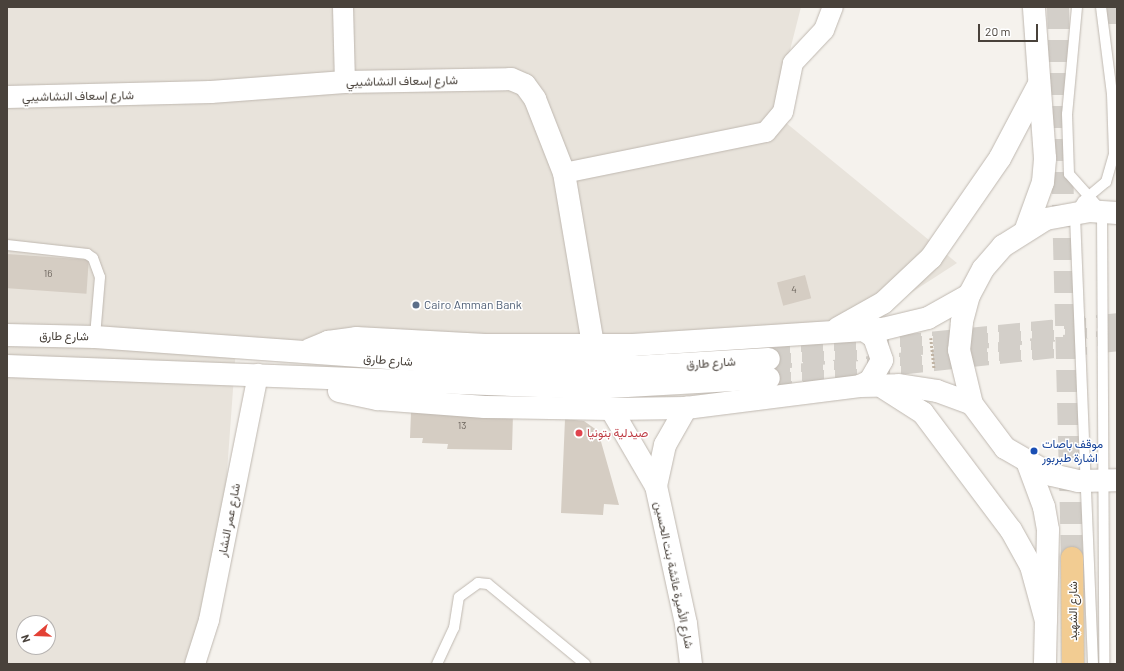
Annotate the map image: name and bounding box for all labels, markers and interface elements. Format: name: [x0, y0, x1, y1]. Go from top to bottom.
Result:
scale bar: [980, 16, 1040, 42]
text: 20 m: [985, 24, 1011, 38]
street label: شارع إسعاف النشاشيبي: [346, 73, 458, 89]
street label: شارع إسعاف النشاشيبي: [22, 88, 134, 104]
house number: 16: [44, 268, 52, 280]
house number: 4: [791, 284, 797, 296]
place label: Cairo Amman Bank: [424, 298, 522, 312]
marker: Cairo Amman Bank: [411, 300, 421, 310]
street label: شارع طارق: [39, 328, 89, 344]
street label: شارع طارق: [363, 351, 413, 369]
street label: شارع طارق: [686, 354, 736, 372]
house number: 13: [458, 420, 466, 432]
place label: صيدلية بتونيا: [587, 426, 648, 440]
marker: صيدلية بتونيا: [574, 428, 584, 438]
place label: موقف باصات اشارة طبربور: [1042, 437, 1103, 465]
marker: موقف باصات اشارة طبربور: [1029, 446, 1039, 456]
street label: شارع عمر النشار: [215, 482, 243, 558]
street label: شارع الأميرة عائشة بنت الحسين: [651, 500, 697, 650]
street label: شارع الشهيد: [1066, 581, 1080, 641]
north arrow: [16, 615, 56, 655]
text: N: [18, 633, 32, 644]

